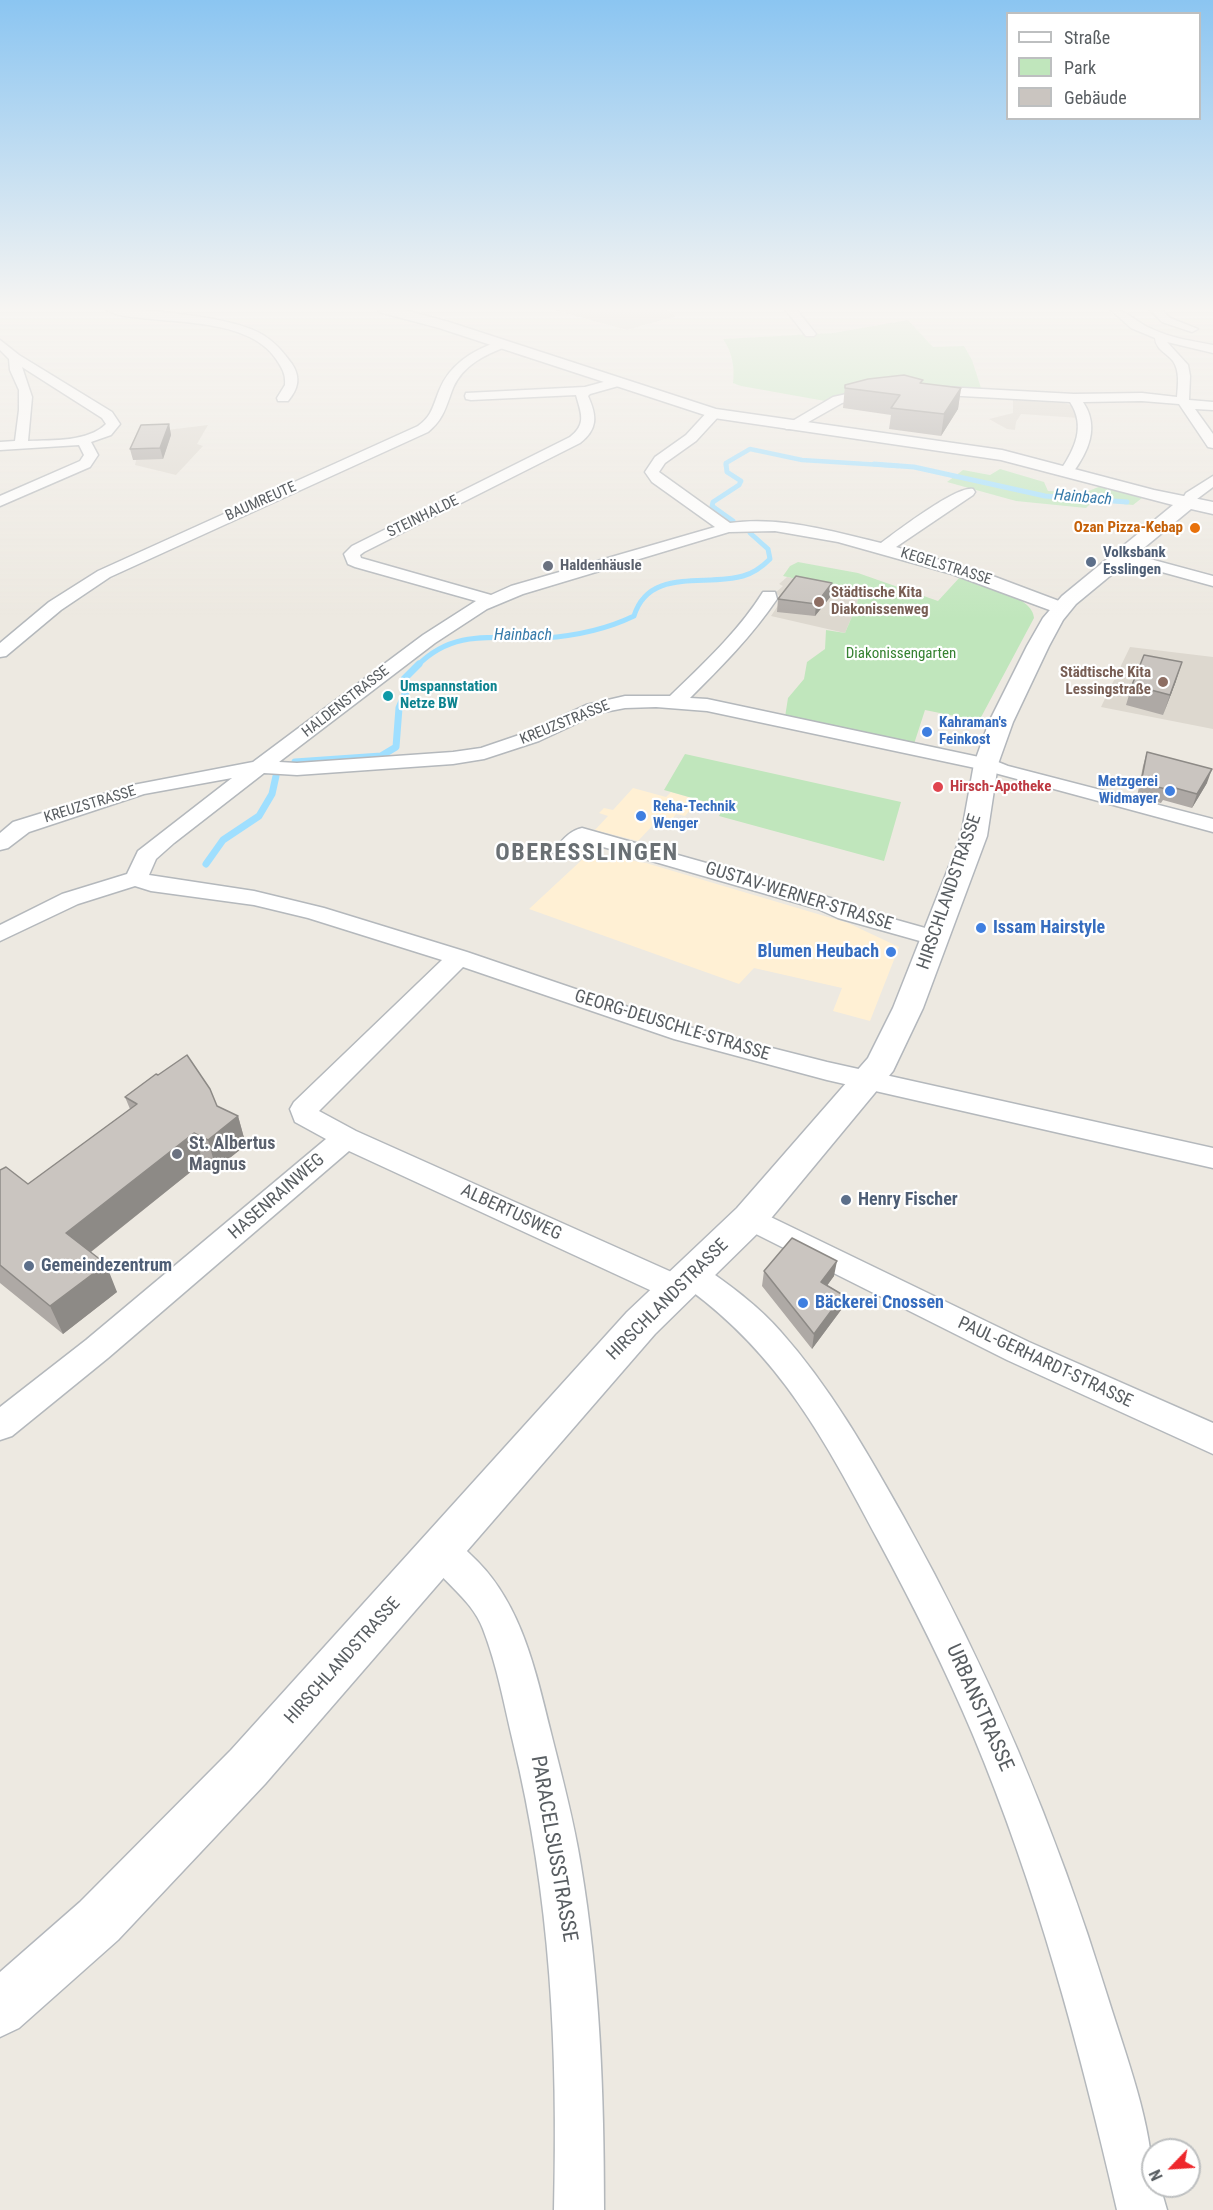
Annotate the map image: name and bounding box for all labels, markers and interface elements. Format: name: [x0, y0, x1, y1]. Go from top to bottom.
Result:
legend: [1006, 12, 1201, 120]
text: Straße: [1064, 27, 1110, 48]
text: Park: [1064, 57, 1096, 78]
text: Gebäude: [1064, 87, 1127, 108]
street label: BAUMREUTE: [223, 478, 299, 526]
water label: Hainbach: [1053, 486, 1113, 510]
street label: STEINHALDE: [384, 492, 462, 542]
place label: Ozan Pizza-Kebap: [1074, 519, 1183, 537]
marker: Ozan Pizza-Kebap: [1188, 521, 1202, 535]
place label: Volksbank Esslingen: [1103, 544, 1166, 579]
street label: KEGELSTRASSE: [898, 545, 994, 589]
marker: Volksbank Esslingen: [1084, 555, 1098, 569]
place label: Haldenhäusle: [560, 557, 642, 575]
marker: Haldenhäusle: [541, 559, 555, 573]
place label: Städtische Kita Diakonissenweg: [831, 584, 929, 619]
marker: Städtische Kita Diakonissenweg: [812, 595, 826, 609]
water label: Hainbach: [494, 626, 552, 646]
park label: Diakonissengarten: [846, 645, 956, 663]
street label: HALDENSTRASSE: [299, 662, 393, 742]
place label: Städtische Kita Lessingstraße: [1060, 664, 1151, 699]
marker: Städtische Kita Lessingstraße: [1156, 675, 1170, 689]
place label: Umspannstation Netze BW: [400, 678, 497, 713]
marker: Umspannstation Netze BW: [381, 689, 395, 703]
street label: KREUZSTRASSE: [518, 697, 612, 749]
place label: Kahraman's Feinkost: [939, 714, 1007, 749]
marker: Kahraman's Feinkost: [920, 725, 934, 739]
place label: Metzgerei Widmayer: [1098, 773, 1158, 808]
place label: Hirsch-Apotheke: [950, 778, 1051, 796]
marker: Hirsch-Apotheke: [931, 780, 945, 794]
street label: KREUZSTRASSE: [42, 782, 138, 828]
marker: Metzgerei Widmayer: [1163, 784, 1177, 798]
place label: Reha-Technik Wenger: [653, 798, 736, 833]
marker: Reha-Technik Wenger: [634, 809, 648, 823]
street label: HIRSCHLANDSTRASSE: [913, 812, 987, 972]
district label: OBERESSLINGEN: [495, 840, 679, 868]
street label: GUSTAV-WERNER-STRASSE: [703, 858, 895, 936]
place label: Issam Hairstyle: [993, 917, 1105, 939]
marker: Issam Hairstyle: [974, 921, 988, 935]
place label: Blumen Heubach: [758, 941, 879, 963]
marker: Blumen Heubach: [884, 945, 898, 959]
street label: GEORG-DEUSCHLE-STRASSE: [572, 986, 772, 1066]
place label: St. Albertus Magnus: [189, 1133, 275, 1176]
marker: St. Albertus Magnus: [170, 1147, 184, 1161]
street label: HASENRAINWEG: [225, 1149, 329, 1245]
street label: ALBERTUSWEG: [457, 1180, 565, 1246]
place label: Henry Fischer: [858, 1189, 958, 1211]
marker: Henry Fischer: [839, 1193, 853, 1207]
street label: HIRSCHLANDSTRASSE: [603, 1235, 733, 1365]
place label: Gemeindezentrum: [41, 1255, 172, 1277]
marker: Gemeindezentrum: [22, 1259, 36, 1273]
place label: Bäckerei Cnossen: [815, 1292, 944, 1314]
marker: Bäckerei Cnossen: [796, 1296, 810, 1310]
street label: PAUL-GERHARDT-STRASSE: [954, 1313, 1136, 1413]
street label: HIRSCHLANDSTRASSE: [281, 1593, 405, 1729]
street label: URBANSTRASSE: [940, 1640, 1018, 1776]
street label: PARACELSUSSTRASSE: [524, 1754, 582, 1944]
north arrow: [1141, 2138, 1201, 2198]
text: N: [1145, 2167, 1167, 2183]

